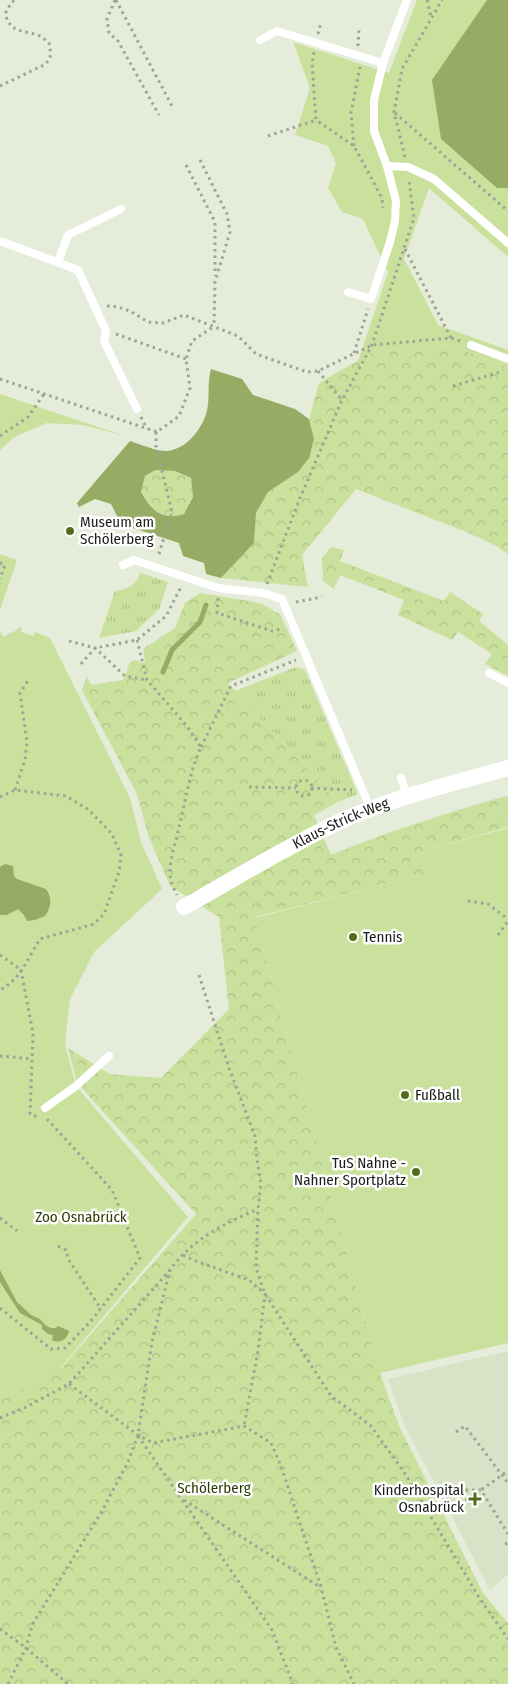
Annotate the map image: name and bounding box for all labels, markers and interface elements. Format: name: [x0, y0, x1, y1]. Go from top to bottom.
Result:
place label: Museum am Schölerberg: [80, 513, 154, 548]
marker: Museum am Schölerberg: [64, 525, 76, 537]
street label: Klaus-Strick-Weg: [290, 794, 391, 853]
place label: Tennis: [363, 928, 403, 946]
marker: Tennis: [347, 931, 359, 943]
place label: Fußball: [415, 1086, 460, 1104]
marker: Fußball: [399, 1089, 411, 1101]
place label: TuS Nahne - Nahner Sportplatz: [294, 1154, 406, 1189]
marker: TuS Nahne - Nahner Sportplatz: [410, 1166, 422, 1178]
park label: Zoo Osnabrück: [35, 1208, 127, 1226]
park label: Schölerberg: [177, 1479, 251, 1497]
place label: Kinderhospital Osnabrück: [374, 1481, 464, 1516]
marker: Kinderhospital Osnabrück: [468, 1492, 482, 1506]

